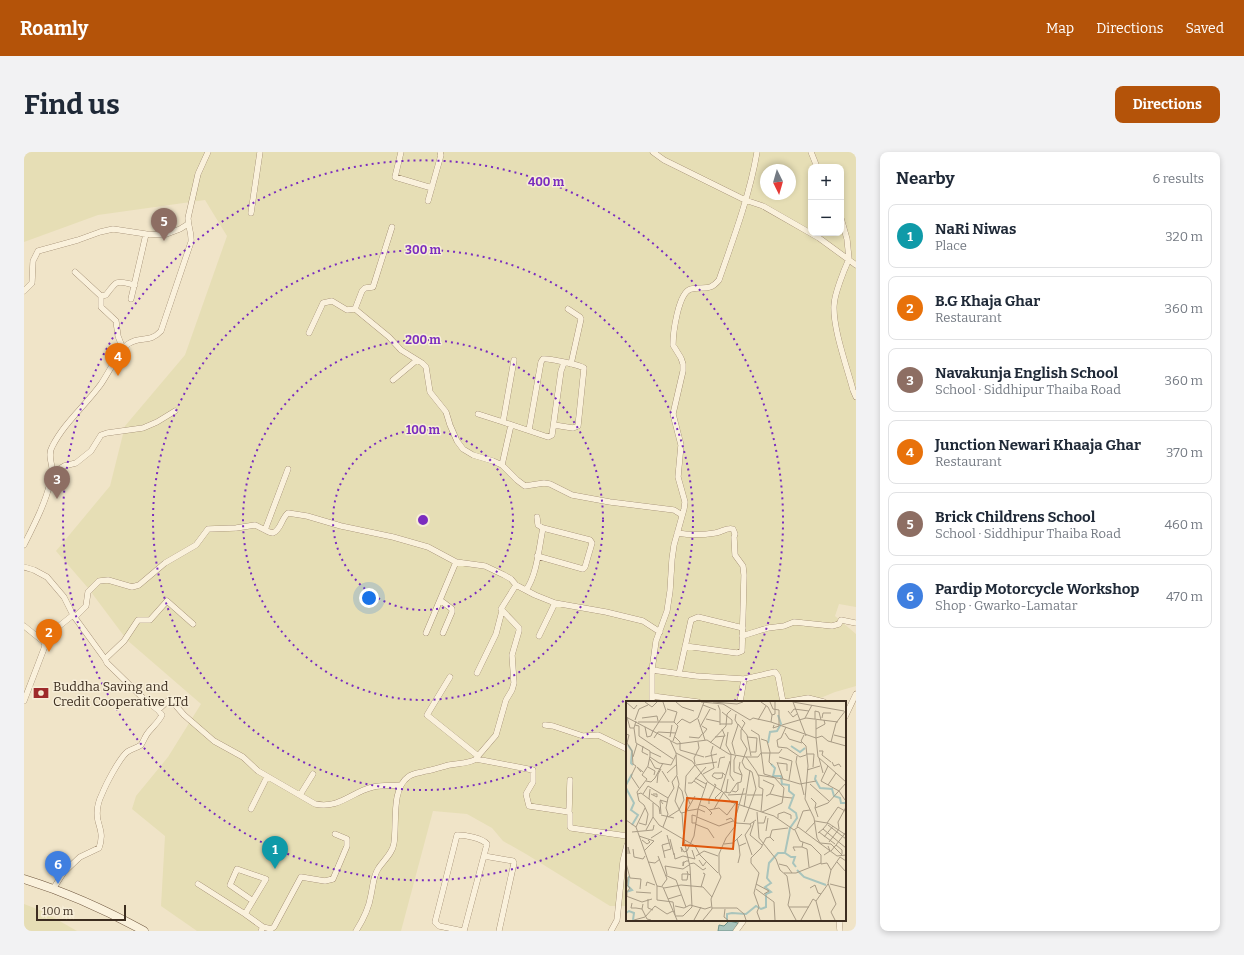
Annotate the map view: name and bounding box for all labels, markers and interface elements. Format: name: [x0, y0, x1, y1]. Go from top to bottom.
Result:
text: Roamly: [20, 17, 88, 40]
text: Map: [1046, 20, 1074, 37]
text: Directions: [1096, 20, 1164, 37]
text: Saved: [1186, 20, 1224, 37]
button: Directions: [1115, 86, 1220, 123]
text: Find us: [24, 88, 120, 121]
north arrow: [760, 164, 796, 200]
map controls: [808, 164, 844, 236]
button: +: [808, 164, 844, 200]
text: Nearby: [896, 168, 955, 189]
text: 6 results: [1152, 171, 1204, 186]
text: 400 m: [528, 175, 565, 189]
button: −: [808, 200, 844, 236]
pin: 5: [151, 208, 177, 241]
text: NaRi Niwas: [935, 220, 1016, 238]
text: 1: [907, 229, 913, 244]
text: 320 m: [1165, 229, 1203, 244]
text: Place: [935, 238, 967, 253]
text: 300 m: [405, 243, 441, 257]
text: B.G Khaja Ghar: [935, 292, 1040, 310]
text: 2: [906, 301, 914, 316]
text: 360 m: [1165, 301, 1203, 316]
text: Restaurant: [935, 310, 1002, 325]
text: 200 m: [405, 333, 441, 347]
pin: 4: [105, 343, 131, 376]
text: Navakunja English School: [935, 364, 1118, 382]
text: 3: [906, 373, 914, 388]
text: 360 m: [1165, 373, 1203, 388]
text: School · Siddhipur Thaiba Road: [935, 382, 1121, 397]
text: 100 m: [406, 423, 441, 437]
text: Junction Newari Khaaja Ghar: [935, 436, 1141, 454]
text: 4: [906, 445, 914, 460]
text: 370 m: [1166, 445, 1203, 460]
text: Restaurant: [935, 454, 1002, 469]
pin: 3: [44, 466, 70, 499]
text: Brick Childrens School: [935, 508, 1095, 526]
centre of rings: [416, 513, 430, 527]
text: 5: [906, 517, 914, 532]
text: 460 m: [1164, 517, 1203, 532]
text: School · Siddhipur Thaiba Road: [935, 526, 1121, 541]
text: Pardip Motorcycle Workshop: [935, 580, 1139, 598]
your location: [359, 588, 379, 608]
text: 6: [906, 589, 914, 604]
text: 470 m: [1166, 589, 1203, 604]
text: Shop · Gwarko-Lamatar: [935, 598, 1077, 613]
pin: 2: [36, 619, 62, 652]
place label: Buddha Saving and Credit Cooperative LTd: [53, 679, 189, 709]
bank icon: Buddha Saving and Credit Cooperative LTd: [32, 684, 50, 702]
inset map: [626, 701, 846, 921]
pin: 1: [262, 836, 288, 869]
pin: 6: [45, 851, 71, 884]
scale bar: [36, 903, 126, 922]
text: 100 m: [42, 905, 73, 918]

